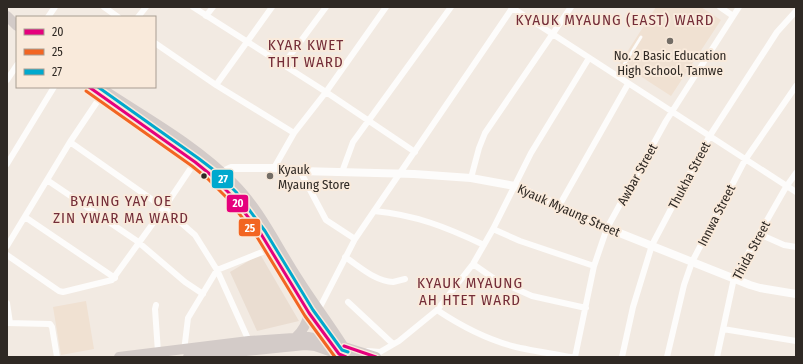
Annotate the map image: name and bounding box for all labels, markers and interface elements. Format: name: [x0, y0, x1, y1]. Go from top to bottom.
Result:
district label: KYAUK MYAUNG (EAST) WARD: [515, 11, 715, 29]
legend: [16, 16, 156, 88]
text: 20: [52, 25, 64, 39]
district label: KYAR KWET THIT WARD: [268, 36, 344, 71]
marker: No. 2 Basic Education High School, Tamwe: [665, 36, 675, 46]
text: 25: [52, 45, 63, 59]
place label: No. 2 Basic Education High School, Tamwe: [614, 48, 726, 78]
text: 27: [52, 65, 62, 79]
street label: Thukha Street: [665, 138, 714, 211]
street label: Awbar Street: [614, 140, 661, 208]
place label: Kyauk Myaung Store: [278, 162, 350, 192]
line badge: 27: [211, 169, 234, 189]
unlabelled marker: [199, 171, 209, 181]
marker: Kyauk Myaung Store: [265, 171, 275, 181]
text: 27: [217, 173, 228, 186]
street label: Kyauk Myaung Street: [515, 181, 623, 240]
street label: Innwa Street: [695, 181, 739, 248]
district label: BYAING YAY OE ZIN YWAR MA WARD: [53, 192, 189, 227]
line badge: 20: [226, 194, 249, 213]
text: 20: [231, 197, 244, 210]
line badge: 25: [238, 218, 261, 237]
street label: Thida Street: [730, 218, 774, 282]
text: 25: [244, 222, 256, 235]
district label: KYAUK MYAUNG AH HTET WARD: [417, 274, 523, 309]

